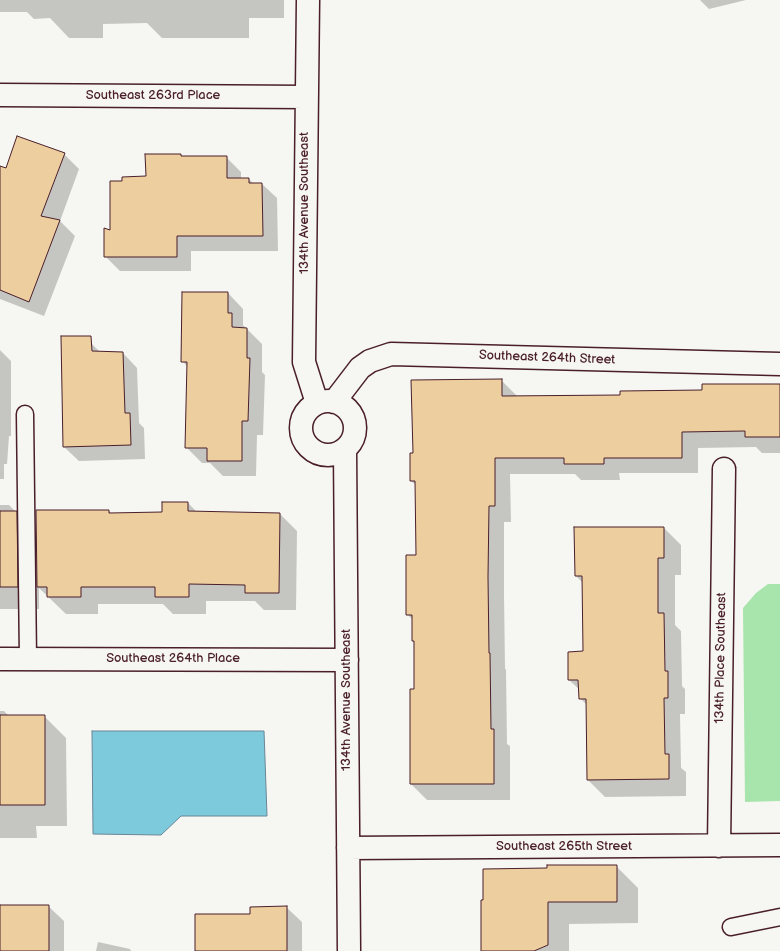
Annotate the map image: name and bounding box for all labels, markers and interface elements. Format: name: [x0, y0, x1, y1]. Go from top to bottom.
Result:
street label: Southeast 263rd Place: [86, 88, 220, 104]
street label: 134th Avenue Southeast: [297, 132, 313, 274]
street label: Southeast 264th Street: [479, 348, 615, 368]
street label: 134th Place Southeast: [712, 592, 730, 724]
street label: 134th Avenue Southeast: [339, 629, 355, 771]
street label: Southeast 264th Place: [106, 651, 240, 667]
street label: Southeast 265th Street: [496, 839, 632, 855]

